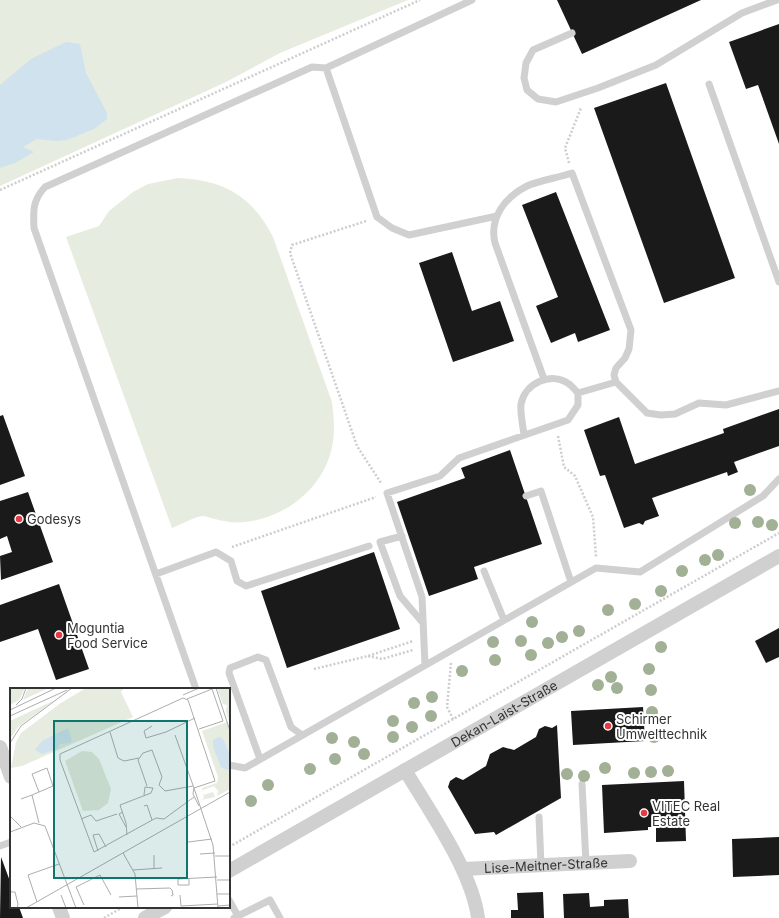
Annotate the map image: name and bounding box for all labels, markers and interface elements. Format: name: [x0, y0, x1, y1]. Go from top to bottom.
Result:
place label: Godesys: [27, 511, 81, 527]
marker: Godesys: [14, 514, 24, 524]
place label: Moguntia Food Service: [67, 620, 148, 651]
marker: Moguntia Food Service: [54, 630, 64, 640]
street label: Dekan-Laist-Straße: [448, 677, 560, 750]
inset map: [10, 688, 230, 908]
place label: Schirmer Umwelttechnik: [616, 711, 707, 742]
marker: Schirmer Umwelttechnik: [603, 721, 613, 731]
place label: VITEC Real Estate: [652, 798, 720, 829]
marker: VITEC Real Estate: [639, 808, 649, 818]
street label: Lise-Meitner-Straße: [484, 854, 608, 876]

